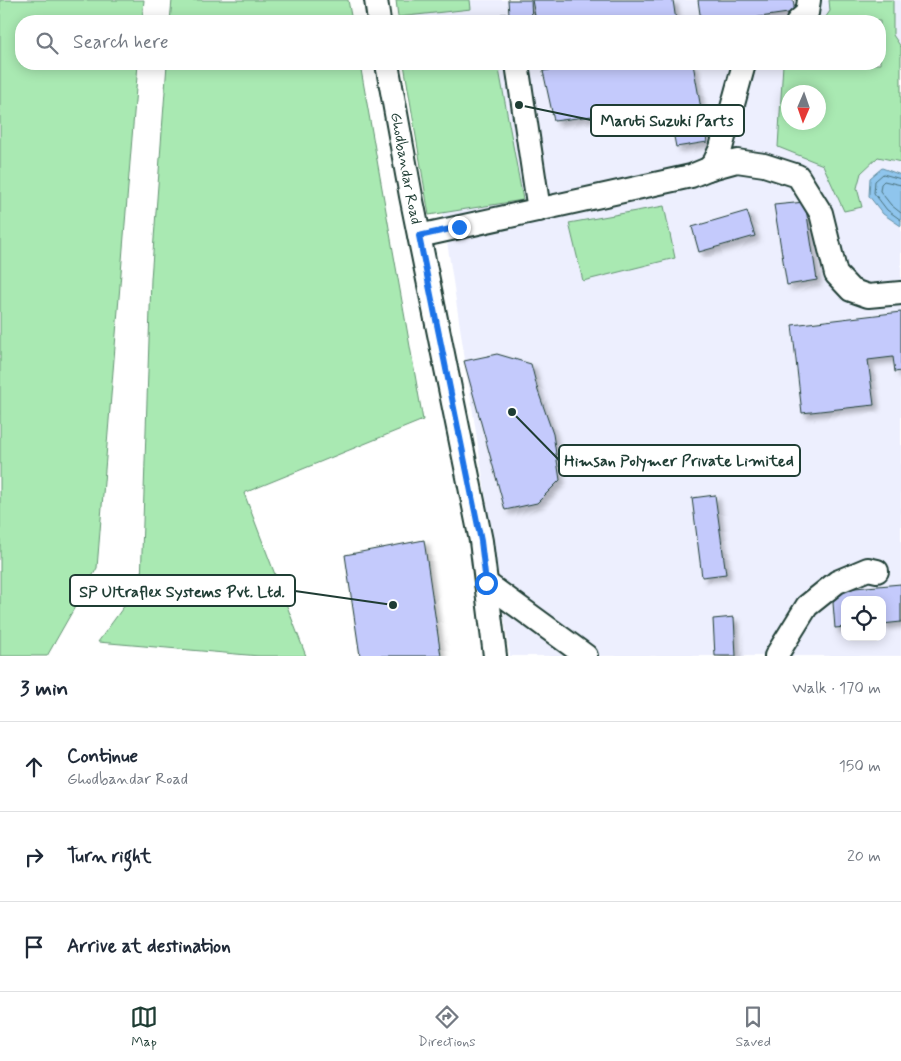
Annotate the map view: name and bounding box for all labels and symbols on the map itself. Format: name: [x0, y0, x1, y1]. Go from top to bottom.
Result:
north arrow: [781, 85, 826, 130]
callout: Maruti Suzuki Parts: [591, 105, 744, 136]
street label: Ghodbandar Road: [385, 111, 426, 226]
text: Maruti Suzuki Parts: [600, 111, 734, 132]
route end: [448, 216, 471, 239]
callout: Himsan Polymer Private Limited: [559, 445, 800, 476]
text: Himsan Polymer Private Limited: [564, 451, 794, 472]
route start: [475, 572, 498, 595]
callout: SP Ultraflex Systems Pvt. Ltd.: [70, 575, 295, 606]
text: SP Ultraflex Systems Pvt. Ltd.: [79, 582, 285, 603]

